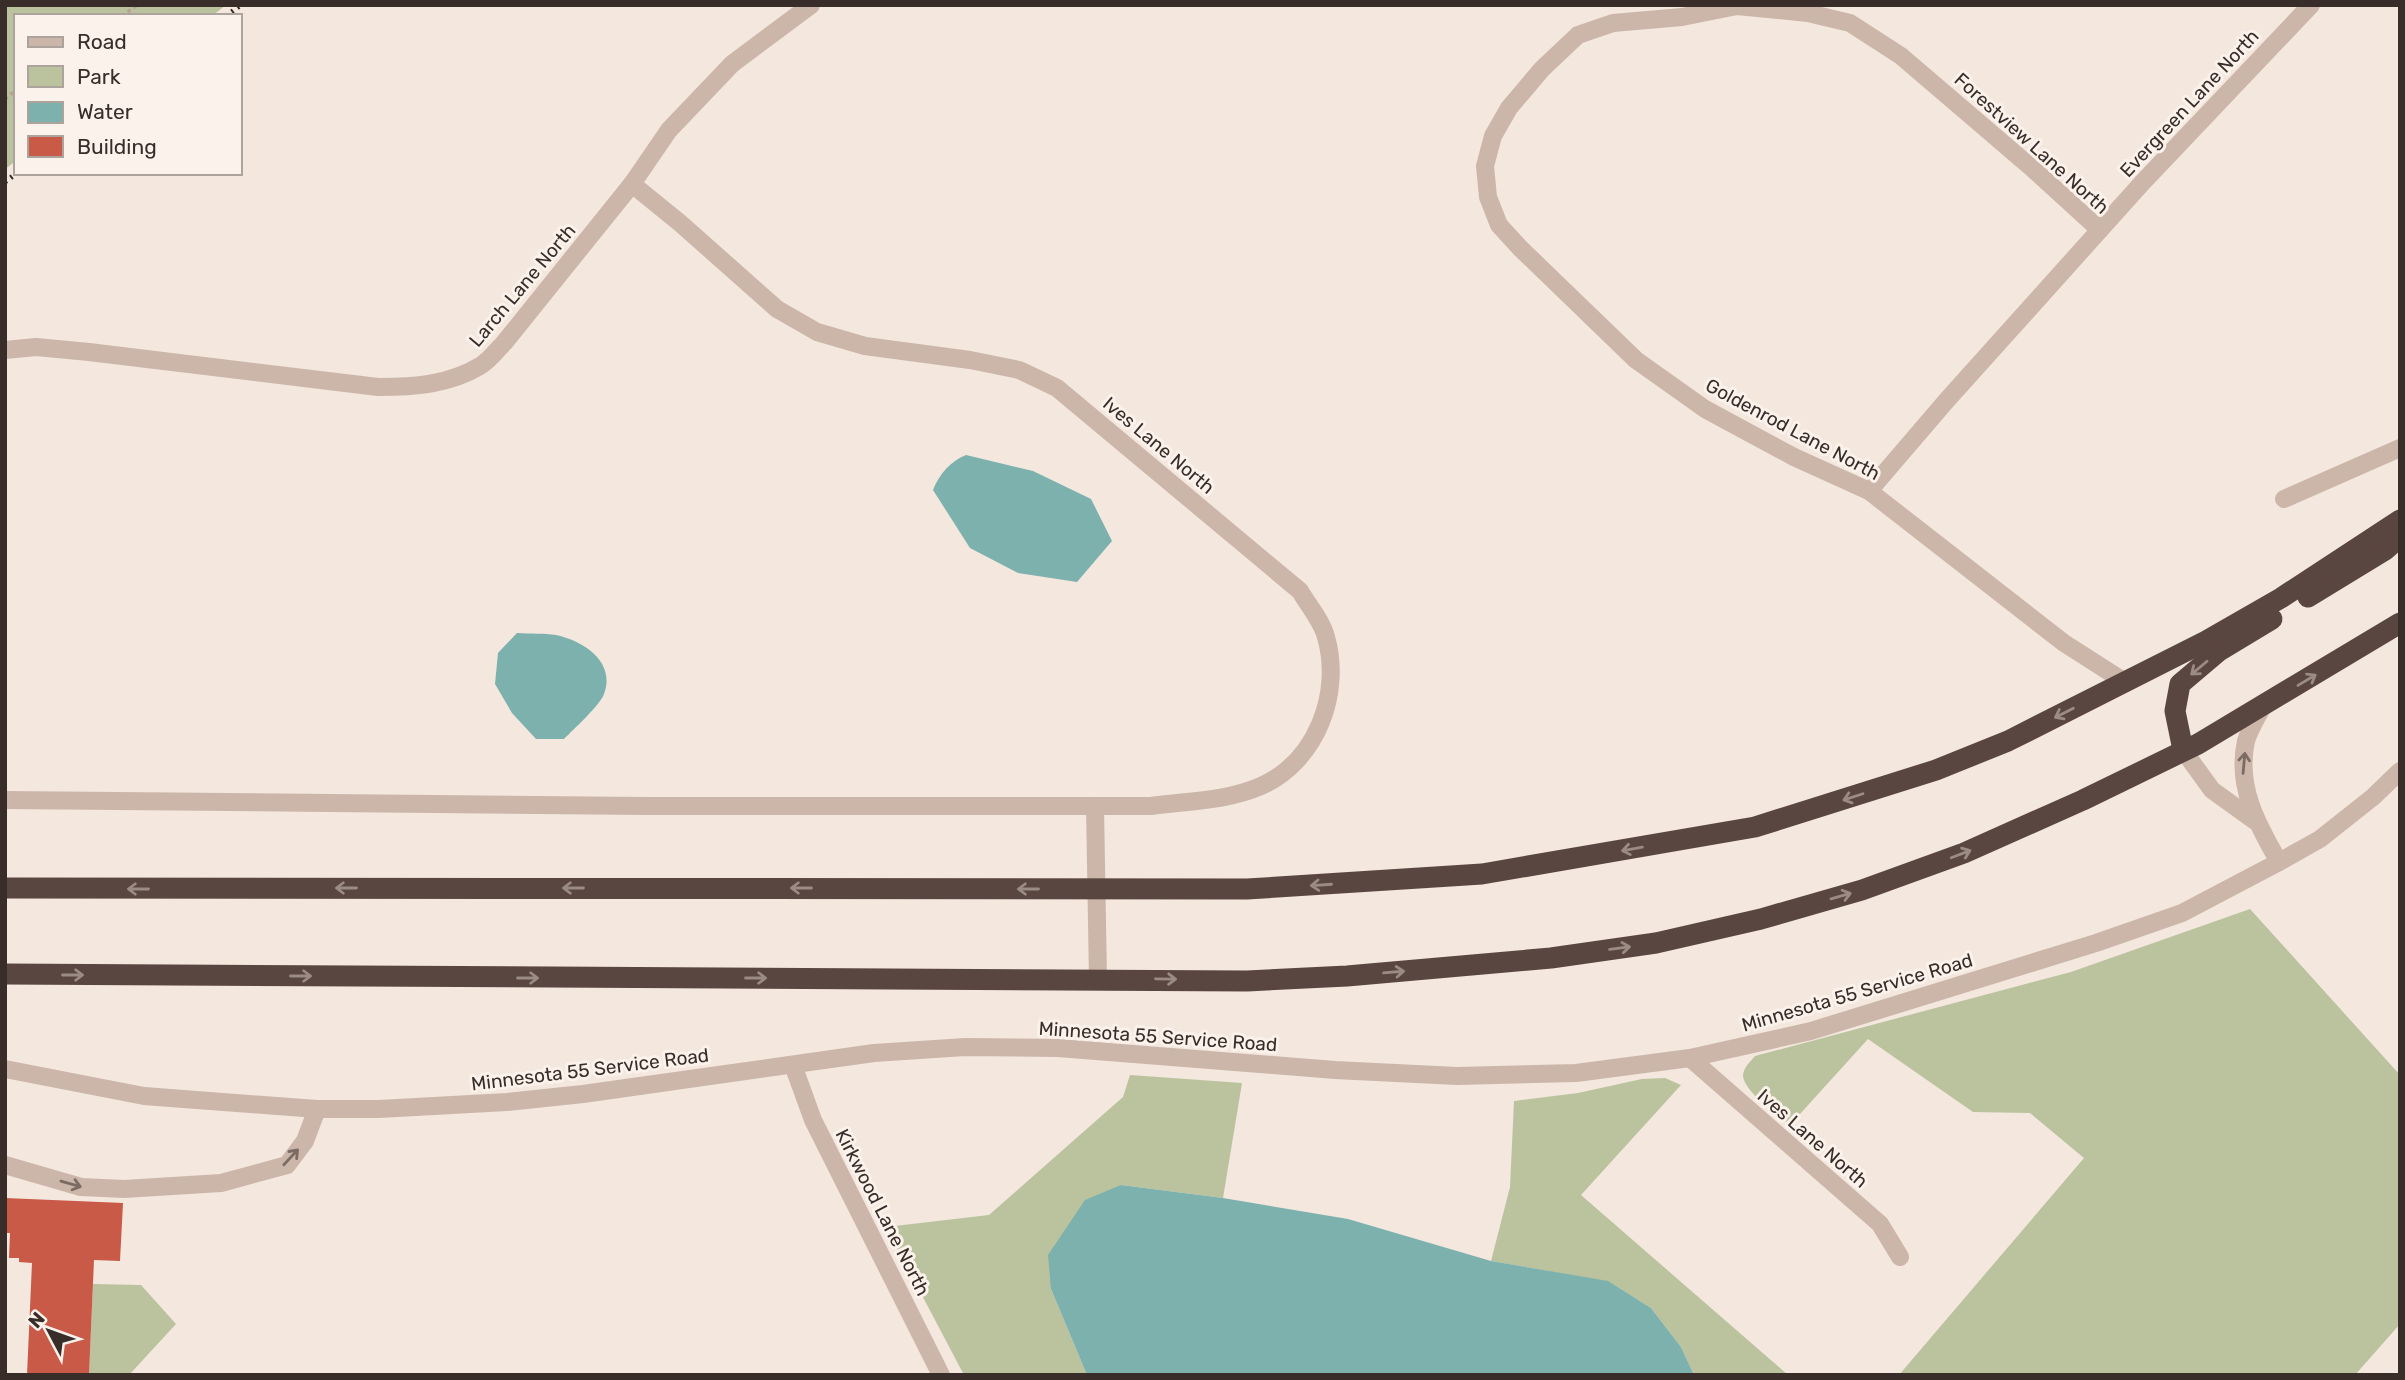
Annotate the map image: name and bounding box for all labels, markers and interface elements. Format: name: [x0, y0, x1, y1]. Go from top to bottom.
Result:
legend: [14, 14, 242, 175]
street label: Evergreen Lane North: [2115, 25, 2264, 182]
text: Road: [77, 29, 127, 54]
text: Park: [77, 64, 121, 89]
street label: Forestview Lane North: [1950, 68, 2114, 219]
text: Water: [77, 99, 133, 124]
text: Building: [77, 134, 157, 159]
street label: Larch Lane North: [464, 219, 580, 351]
street label: Goldenrod Lane North: [1702, 374, 1884, 485]
street label: Ives Lane North: [1098, 392, 1219, 499]
one-way arrow: [2191, 660, 2209, 675]
one-way arrow: [2296, 673, 2316, 687]
one-way arrow: [2054, 706, 2075, 720]
one-way arrow: [2238, 752, 2251, 774]
one-way arrow: [1842, 791, 1864, 804]
one-way arrow: [1621, 843, 1644, 856]
one-way arrow: [1950, 846, 1971, 859]
one-way arrow: [1310, 878, 1333, 891]
one-way arrow: [334, 881, 357, 895]
one-way arrow: [562, 881, 585, 895]
one-way arrow: [789, 881, 812, 895]
one-way arrow: [127, 882, 150, 896]
one-way arrow: [1017, 882, 1040, 896]
one-way arrow: [1829, 889, 1852, 902]
one-way arrow: [1608, 941, 1631, 954]
street label: Minnesota 55 Service Road: [1739, 948, 1975, 1037]
one-way arrow: [1382, 965, 1404, 978]
one-way arrow: [62, 968, 85, 982]
one-way arrow: [289, 969, 312, 983]
one-way arrow: [517, 971, 540, 985]
one-way arrow: [744, 971, 767, 985]
one-way arrow: [1155, 972, 1178, 986]
street label: Minnesota 55 Service Road: [1038, 1017, 1278, 1056]
street label: Minnesota 55 Service Road: [470, 1044, 710, 1095]
street label: Ives Lane North: [1753, 1084, 1873, 1193]
street label: Kirkwood Lane North: [831, 1125, 935, 1299]
one-way arrow: [282, 1149, 299, 1167]
one-way arrow: [59, 1178, 82, 1191]
north arrow: [14, 1296, 84, 1366]
text: N: [23, 1307, 50, 1333]

